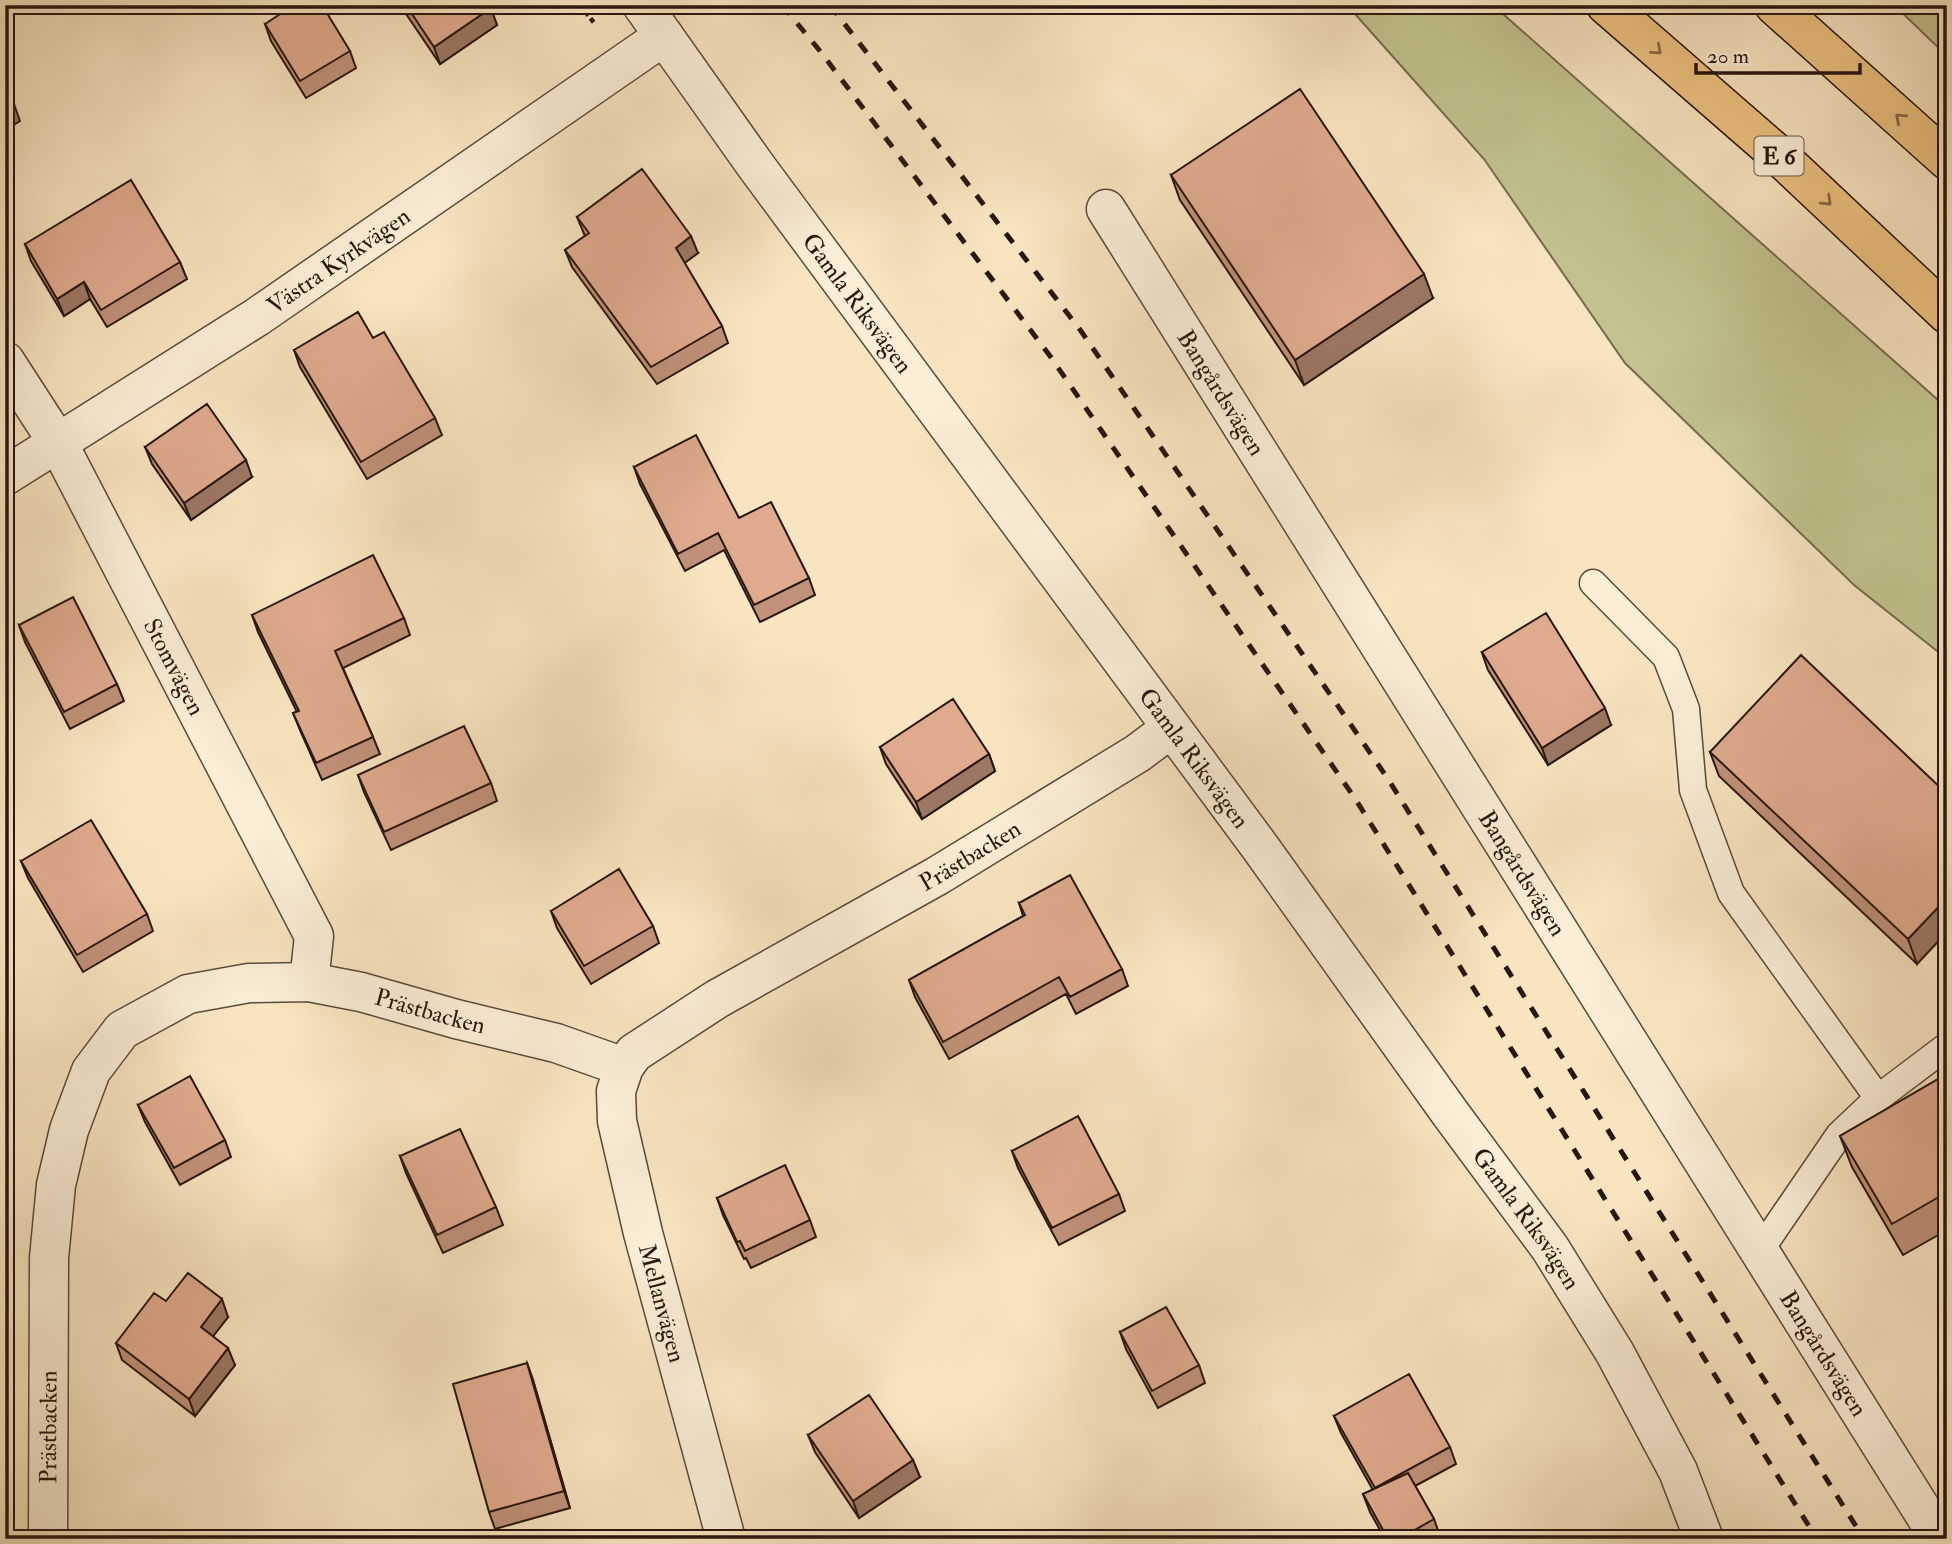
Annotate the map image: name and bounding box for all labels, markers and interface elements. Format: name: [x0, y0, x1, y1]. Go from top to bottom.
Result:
scale bar: [1696, 32, 1861, 76]
one-way arrow: [1649, 42, 1662, 54]
text: 20 m: [1707, 43, 1749, 70]
one-way arrow: [1896, 113, 1909, 126]
road number: E 6: [1754, 136, 1803, 176]
one-way arrow: [1819, 193, 1832, 205]
street label: Västra Kyrkvägen: [261, 201, 416, 321]
street label: Gamla Riksvägen: [795, 227, 919, 380]
street label: Bangårdsvägen: [1170, 324, 1272, 462]
street label: Stomvägen: [136, 613, 212, 721]
street label: Gamla Riksvägen: [1132, 682, 1256, 835]
street label: Bangårdsvägen: [1471, 805, 1573, 942]
street label: Prästbacken: [914, 813, 1027, 899]
street label: Prästbacken: [371, 982, 488, 1041]
street label: Gamla Riksvägen: [1465, 1142, 1587, 1296]
street label: Mellanvägen: [631, 1241, 692, 1366]
street label: Bangårdsvägen: [1772, 1285, 1874, 1423]
street label: Prästbacken: [33, 1370, 65, 1484]

